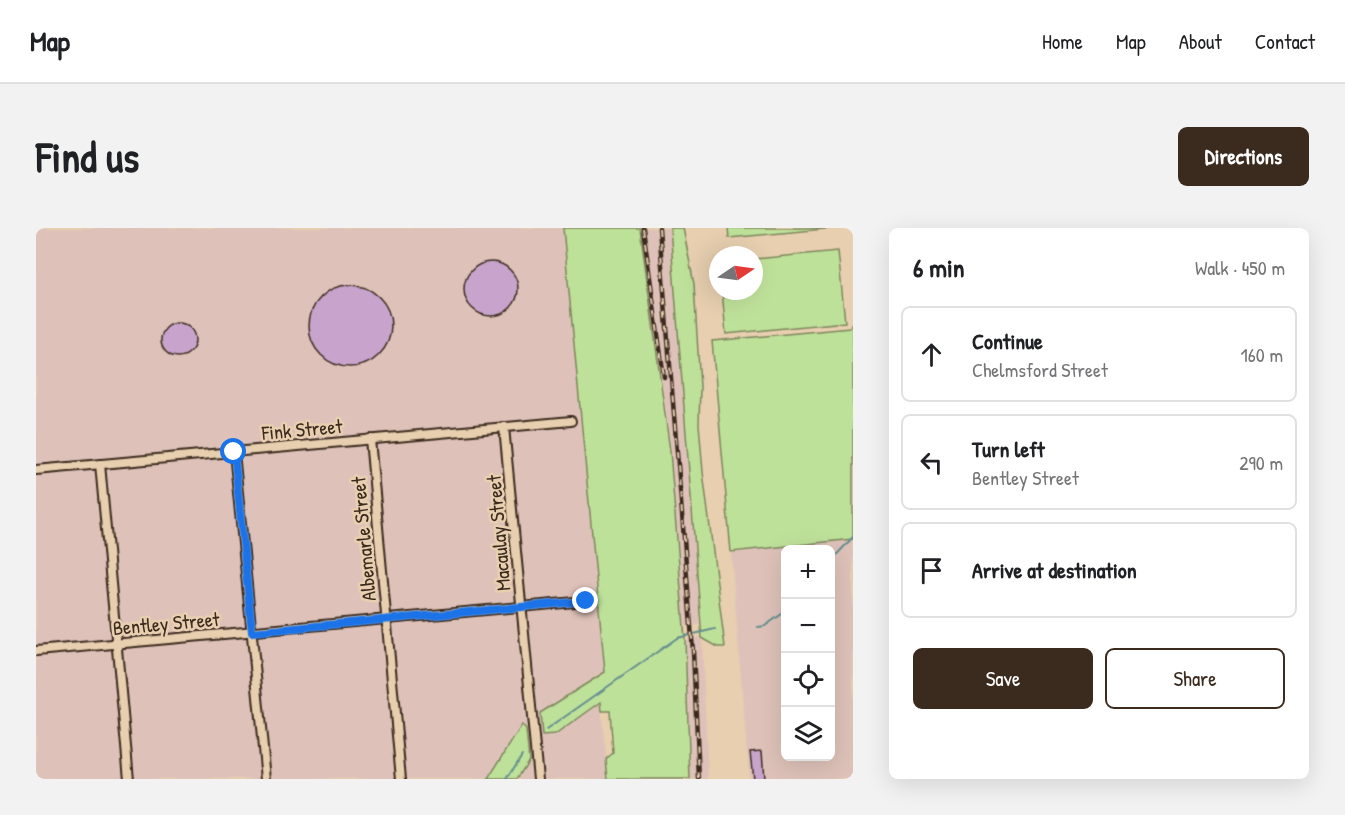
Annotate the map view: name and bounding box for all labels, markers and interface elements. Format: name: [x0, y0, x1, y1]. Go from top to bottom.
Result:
text: Map: [30, 22, 70, 60]
text: Home: [1042, 27, 1083, 56]
text: Map: [1116, 27, 1146, 56]
text: About: [1179, 27, 1222, 56]
text: Contact: [1255, 27, 1315, 56]
button: Directions: [1178, 127, 1309, 186]
text: Find us: [36, 128, 139, 185]
north arrow: [709, 246, 763, 300]
text: 6 min: [913, 250, 965, 285]
text: Walk · 450 m: [1195, 254, 1285, 281]
text: Continue: [972, 326, 1043, 356]
icon: ahead: [915, 338, 948, 371]
text: 160 m: [1241, 341, 1283, 368]
text: Chelmsford Street: [972, 356, 1108, 383]
street label: Fink Street: [260, 412, 344, 446]
text: Turn left: [972, 434, 1045, 464]
route start: [220, 438, 246, 464]
icon: left: [915, 446, 948, 479]
text: 290 m: [1239, 449, 1283, 476]
text: Bentley Street: [972, 464, 1079, 491]
street label: Macaulay Street: [479, 473, 517, 592]
street label: Albemarle Street: [344, 475, 382, 602]
map controls: [781, 545, 835, 761]
button: +: [781, 545, 835, 599]
icon: arrive: [915, 554, 948, 587]
text: Arrive at destination: [972, 555, 1137, 585]
route end: [572, 587, 598, 613]
button: −: [781, 599, 835, 653]
street label: Bentley Street: [112, 605, 222, 641]
button: Save: [913, 648, 1093, 709]
button: Share: [1105, 648, 1285, 709]
button: locate: [781, 653, 835, 707]
button: layers: [781, 707, 835, 761]

